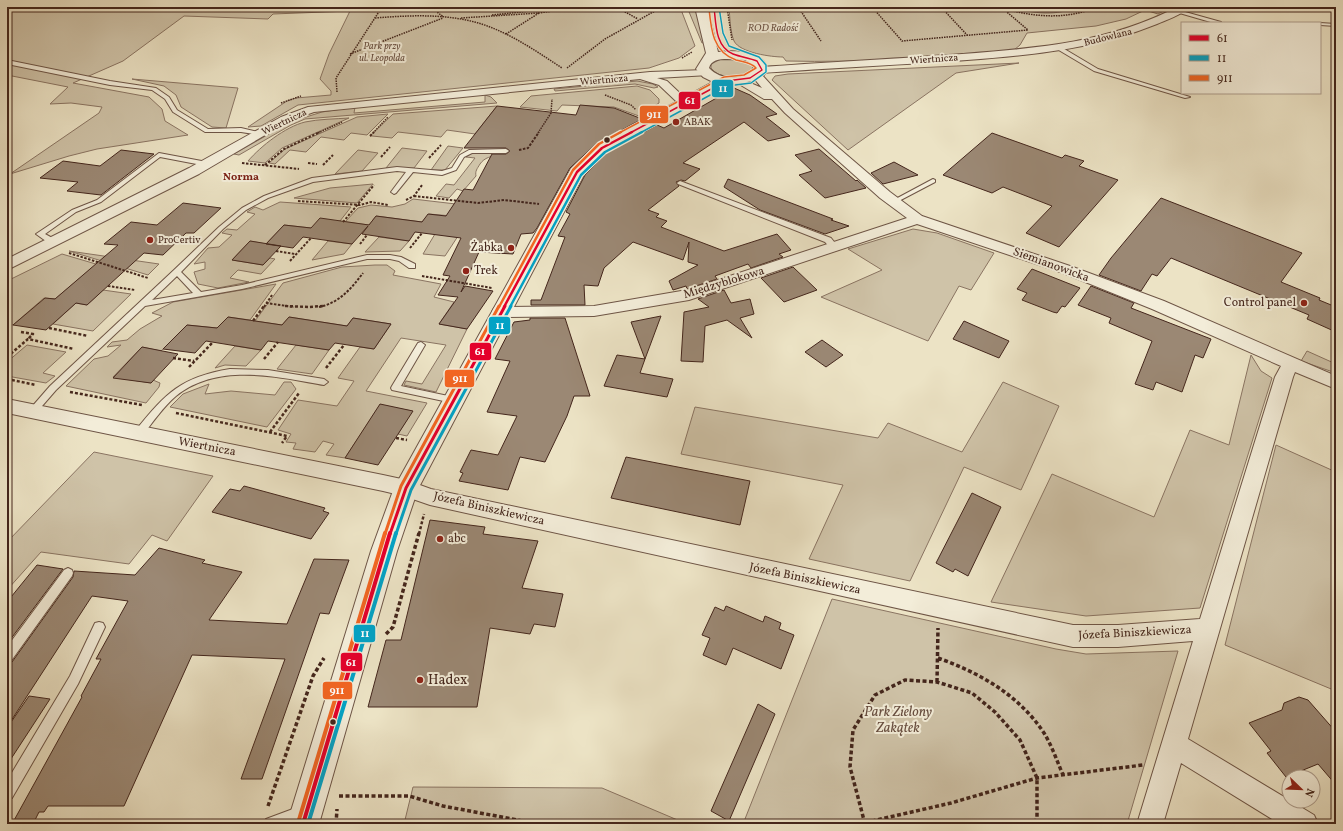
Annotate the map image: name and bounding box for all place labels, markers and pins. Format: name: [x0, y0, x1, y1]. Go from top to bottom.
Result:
place label: ABAK: [684, 115, 711, 129]
marker: ABAK: [671, 117, 681, 127]
unlabelled marker: [602, 135, 612, 145]
place label: ProCertiv: [158, 233, 201, 247]
marker: ProCertiv: [145, 235, 155, 245]
place label: Żabka: [470, 240, 503, 256]
marker: Żabka: [506, 243, 516, 253]
place label: Trek: [474, 263, 498, 279]
marker: Trek: [461, 266, 471, 276]
place label: Control panel: [1224, 295, 1296, 311]
marker: Control panel: [1299, 298, 1309, 308]
place label: abc: [448, 531, 466, 547]
marker: abc: [435, 534, 445, 544]
place label: Hadex: [428, 671, 467, 690]
marker: Hadex: [415, 675, 425, 685]
unlabelled marker: [328, 717, 338, 727]

